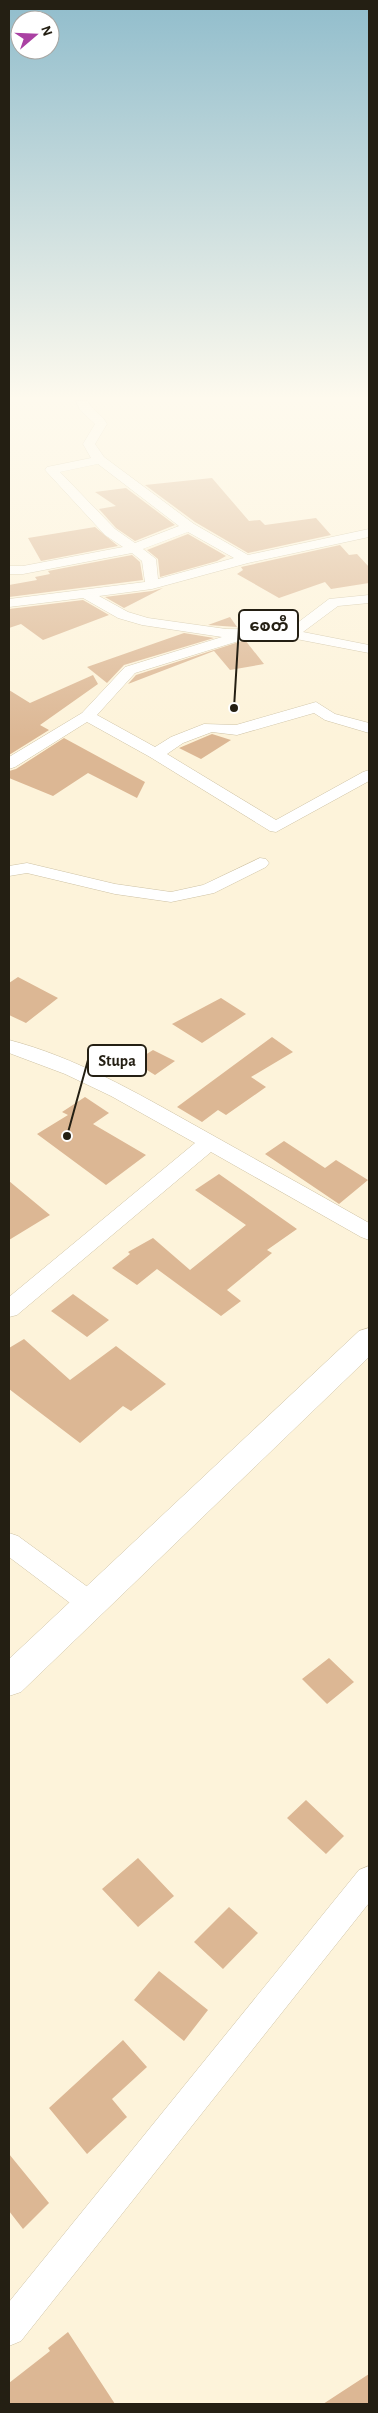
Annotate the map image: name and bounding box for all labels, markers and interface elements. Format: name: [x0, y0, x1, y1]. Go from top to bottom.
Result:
north arrow: [10, 10, 60, 60]
text: N: [38, 24, 55, 38]
callout: စေတီ: [239, 610, 298, 641]
text: စေတီ: [249, 614, 289, 634]
callout: Stupa: [88, 1045, 146, 1076]
text: Stupa: [98, 1053, 136, 1069]

